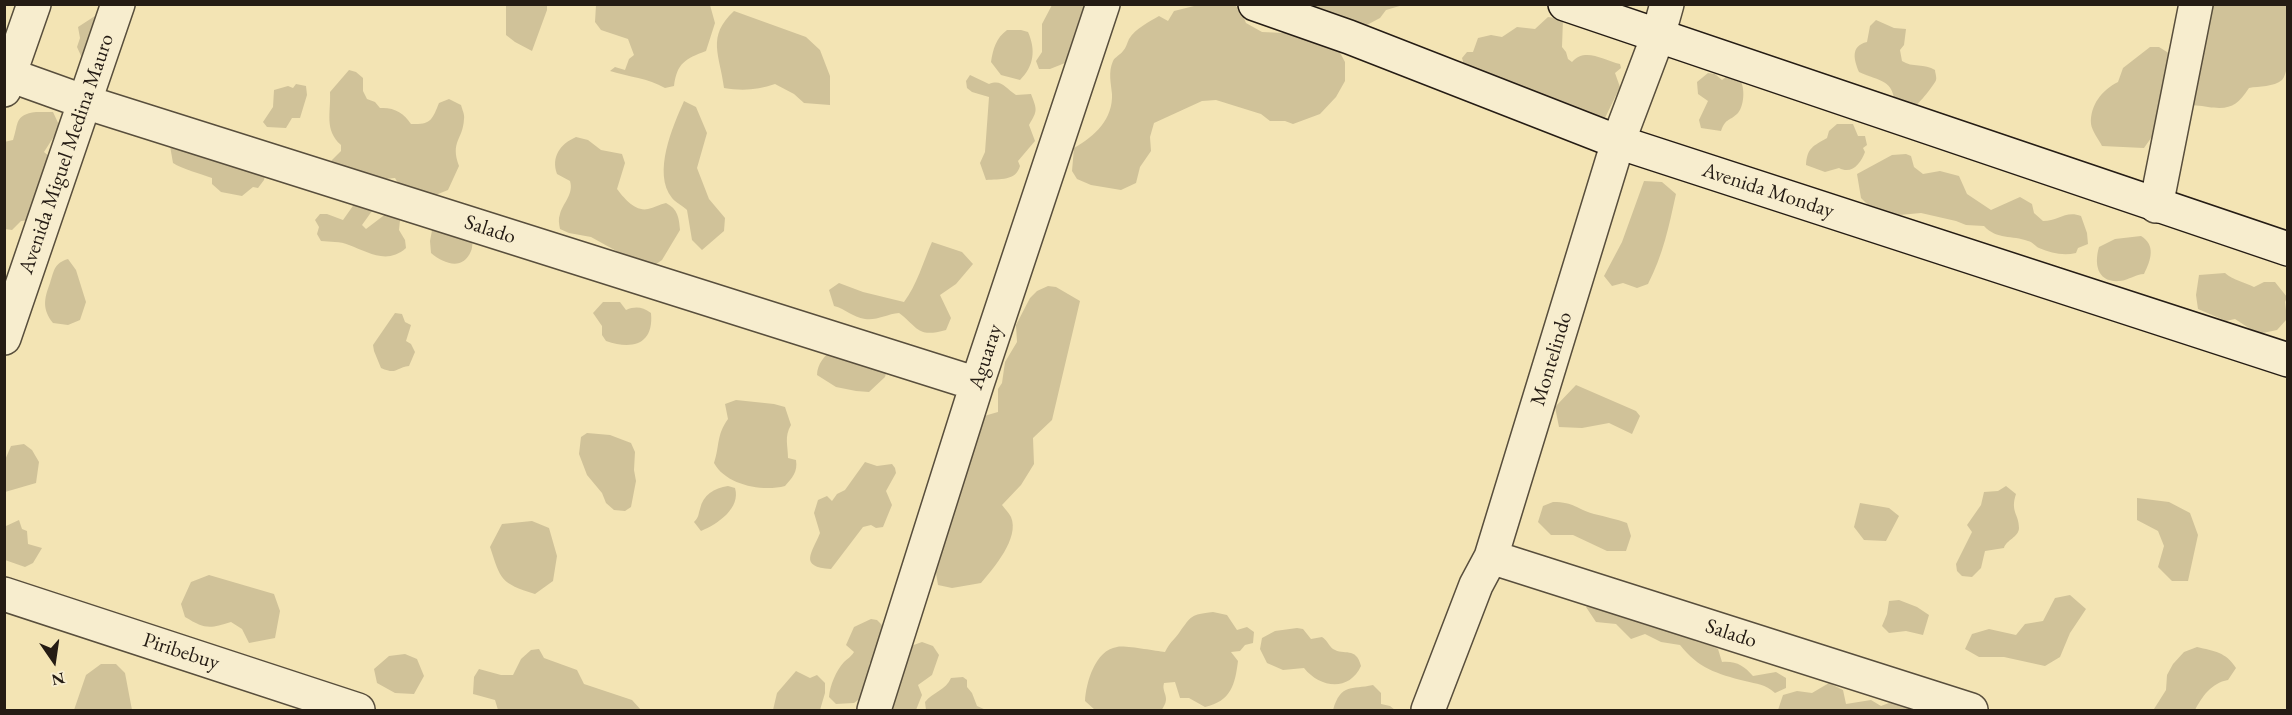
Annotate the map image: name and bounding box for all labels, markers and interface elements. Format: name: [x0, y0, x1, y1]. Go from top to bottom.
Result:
street label: Avenida Miguel Medina Mauro: [14, 31, 120, 277]
street label: Avenida Monday: [1699, 158, 1837, 224]
street label: Salado: [461, 210, 519, 250]
street label: Montelindo: [1526, 309, 1578, 409]
street label: Aguaray: [964, 321, 1008, 393]
street label: Salado: [1702, 614, 1760, 654]
street label: Piribebuy: [140, 628, 222, 676]
north arrow: [24, 631, 84, 691]
text: N: [49, 667, 67, 691]

